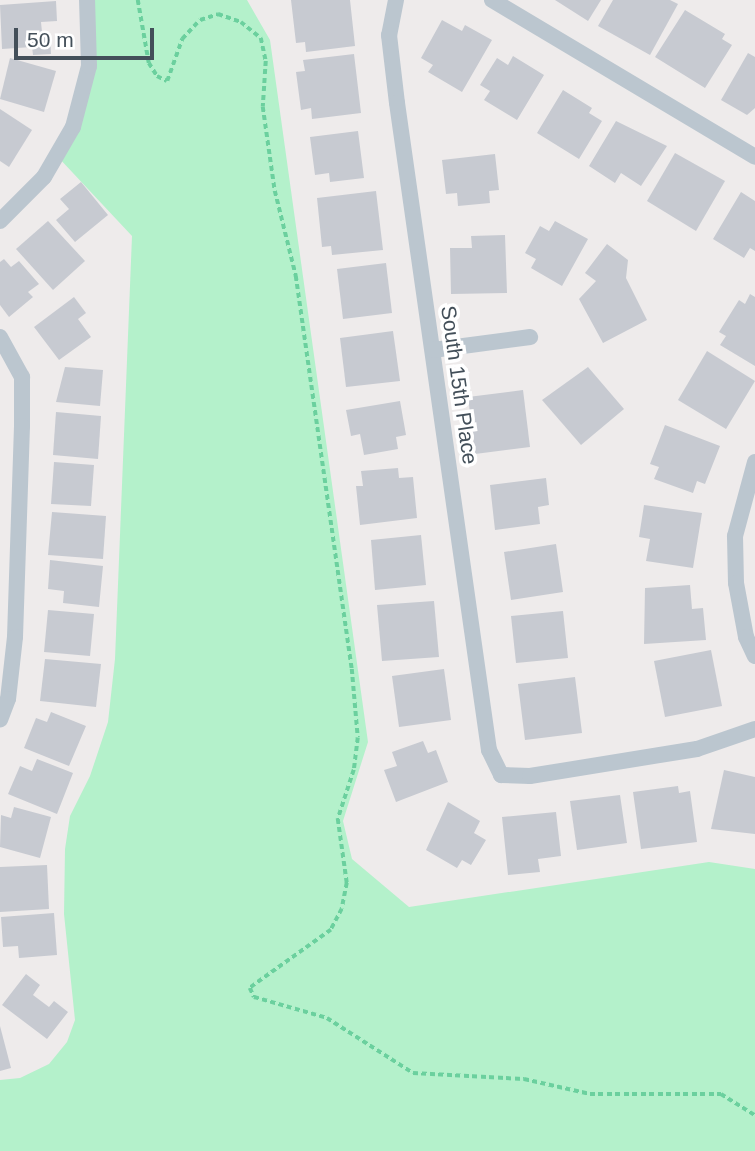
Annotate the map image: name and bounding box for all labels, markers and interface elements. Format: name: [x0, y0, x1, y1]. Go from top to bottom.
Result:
scale bar: [18, 14, 158, 58]
text: 50 m: [27, 28, 74, 51]
street label: South 15th Place: [435, 304, 483, 466]

